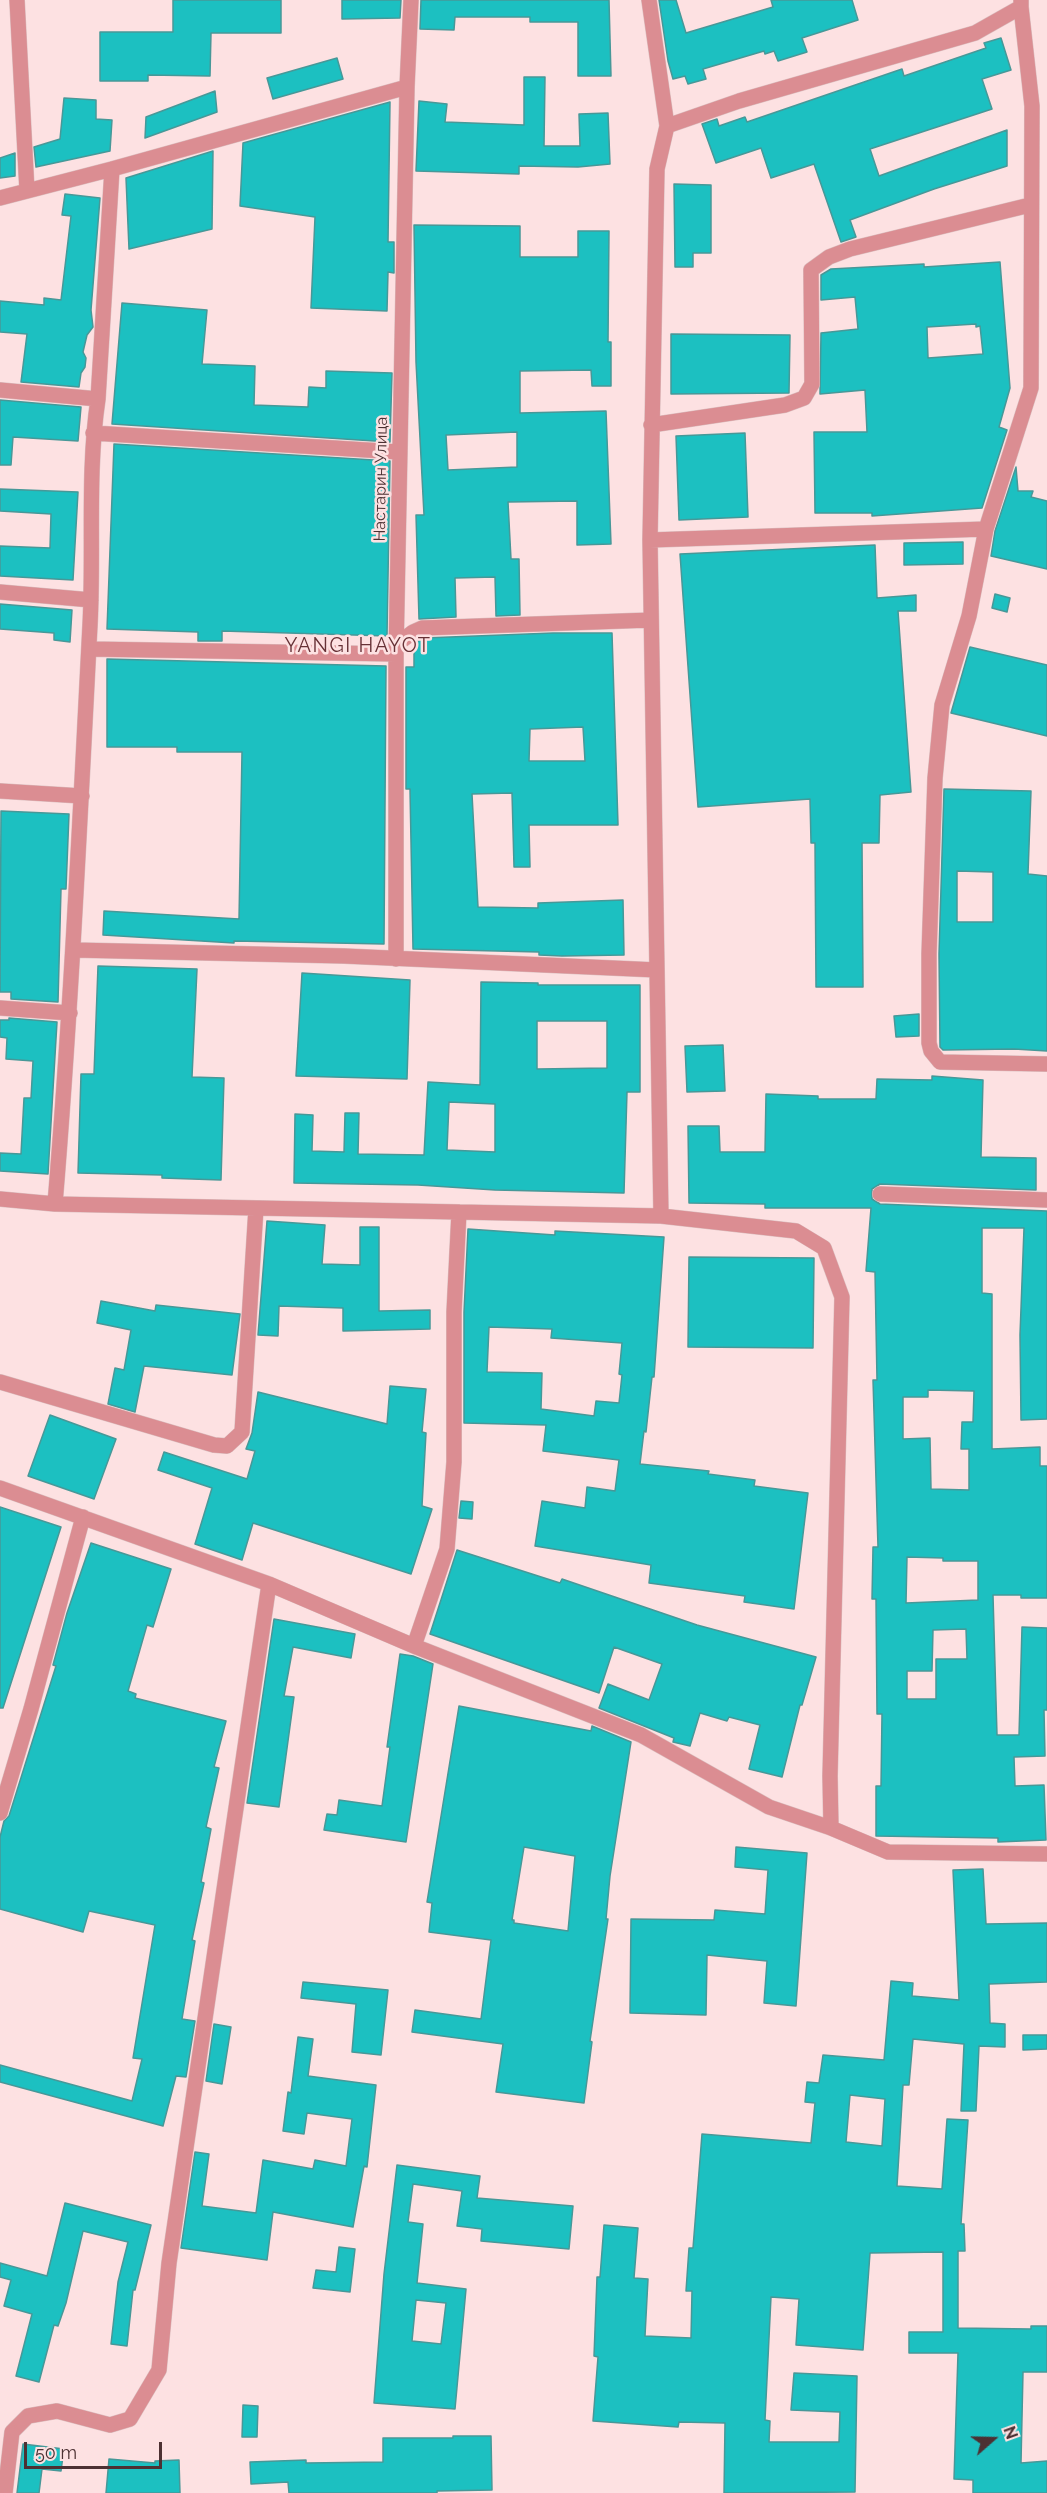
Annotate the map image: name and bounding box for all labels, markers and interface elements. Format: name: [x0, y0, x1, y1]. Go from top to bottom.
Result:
street label: Настарин Улица: [370, 416, 392, 542]
district label: YANGI HAYOT: [285, 634, 431, 658]
north arrow: [963, 2409, 1023, 2469]
text: N: [999, 2424, 1021, 2442]
scale bar: [27, 2430, 165, 2468]
text: 50 m: [35, 2442, 77, 2463]

